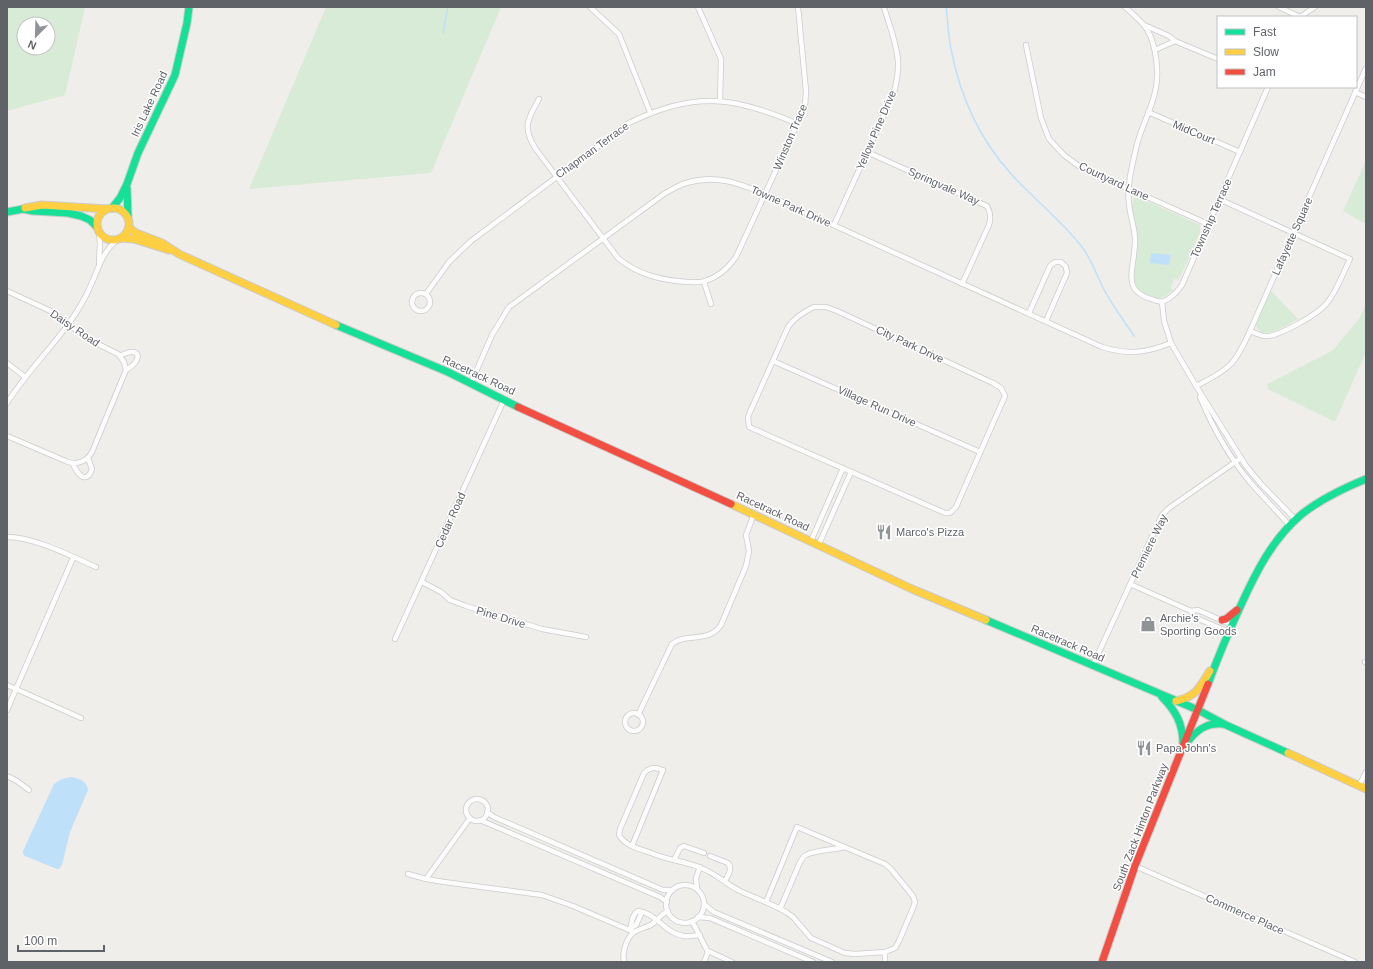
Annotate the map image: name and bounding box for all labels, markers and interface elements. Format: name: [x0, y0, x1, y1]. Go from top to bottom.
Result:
north arrow: [16, 16, 56, 56]
legend: [1217, 16, 1357, 88]
text: Fast: [1253, 25, 1277, 39]
text: N: [26, 38, 38, 52]
text: Slow: [1253, 45, 1279, 59]
text: Jam: [1253, 65, 1276, 79]
street label: Iris Lake Road: [129, 69, 169, 139]
street label: Yellow Pine Drive: [854, 88, 898, 172]
street label: Winston Trace: [771, 102, 809, 172]
street label: MidCourt: [1171, 118, 1217, 146]
street label: Chapman Terrace: [553, 120, 631, 180]
street label: Courtyard Lane: [1077, 160, 1151, 202]
street label: Springvale Way: [907, 165, 982, 207]
street label: Township Terrace: [1188, 177, 1234, 259]
street label: Towne Park Drive: [749, 183, 833, 229]
street label: Lafayette Square: [1269, 195, 1315, 277]
street label: Daisy Road: [48, 307, 102, 349]
street label: City Park Drive: [874, 323, 946, 365]
street label: Racetrack Road: [441, 353, 517, 397]
street label: Village Run Drive: [836, 383, 918, 429]
street label: Racetrack Road: [735, 489, 811, 533]
street label: Cedar Road: [432, 490, 468, 550]
street label: Premiere Way: [1128, 512, 1170, 580]
restaurant icon: Marco's Pizza: [875, 523, 893, 541]
place label: Marco's Pizza: [896, 526, 965, 538]
street label: Pine Drive: [475, 604, 527, 630]
place label: Archie's Sporting Goods: [1160, 612, 1237, 637]
shop icon: Archie's Sporting Goods: [1139, 615, 1157, 633]
street label: Racetrack Road: [1029, 622, 1107, 664]
restaurant icon: Papa John's: [1135, 739, 1153, 757]
place label: Papa John's: [1156, 742, 1217, 754]
street label: South Zack Hinton Parkway: [1110, 761, 1170, 893]
street label: Commerce Place: [1204, 891, 1286, 937]
scale bar: [18, 927, 104, 953]
text: 100 m: [24, 934, 57, 948]

